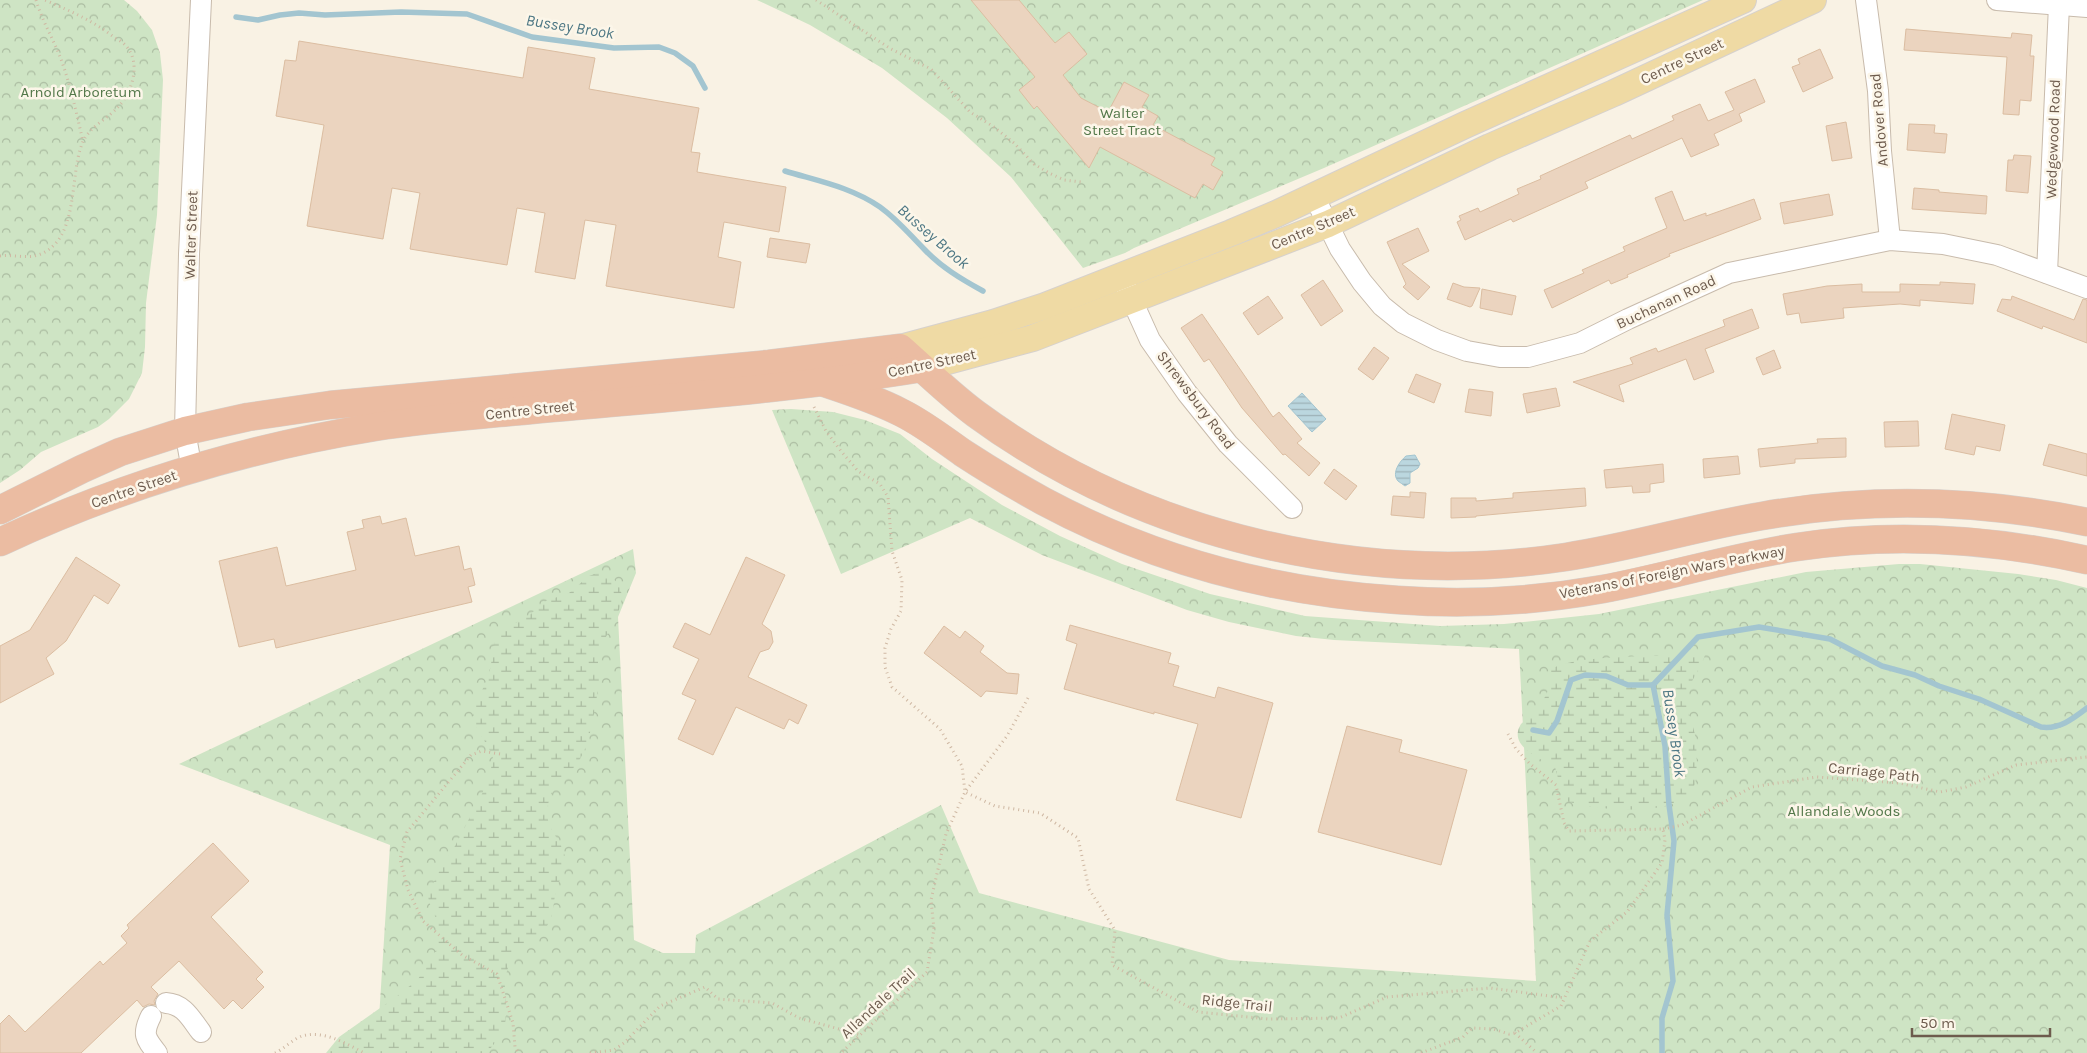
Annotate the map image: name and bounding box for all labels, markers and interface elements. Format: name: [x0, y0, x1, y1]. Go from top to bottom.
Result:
water label: Bussey Brook: [525, 10, 616, 43]
street label: Centre Street: [1638, 34, 1727, 88]
street label: Andover Road: [1866, 73, 1892, 167]
street label: Wedgewood Road: [2042, 79, 2064, 199]
park label: Arnold Arboretum: [21, 83, 141, 101]
park label: Walter Street Tract: [1083, 104, 1161, 139]
street label: Walter Street: [180, 190, 202, 280]
water label: Bussey Brook: [894, 200, 974, 273]
street label: Centre Street: [1268, 202, 1358, 254]
street label: Buchanan Road: [1613, 271, 1719, 333]
street label: Centre Street: [886, 345, 978, 381]
street label: Shrewsbury Road: [1153, 347, 1239, 453]
street label: Centre Street: [485, 396, 576, 424]
street label: Centre Street: [89, 466, 180, 512]
street label: Veterans of Foreign Wars Parkway: [1558, 541, 1786, 603]
water label: Bussey Brook: [1659, 688, 1690, 779]
street label: Carriage Path: [1827, 758, 1921, 786]
park label: Allandale Woods: [1787, 802, 1901, 820]
street label: Allandale Trail: [837, 964, 919, 1042]
street label: Ridge Trail: [1201, 990, 1273, 1016]
scale bar: [1912, 1006, 2050, 1038]
text: 50 m: [1920, 1014, 1955, 1032]

